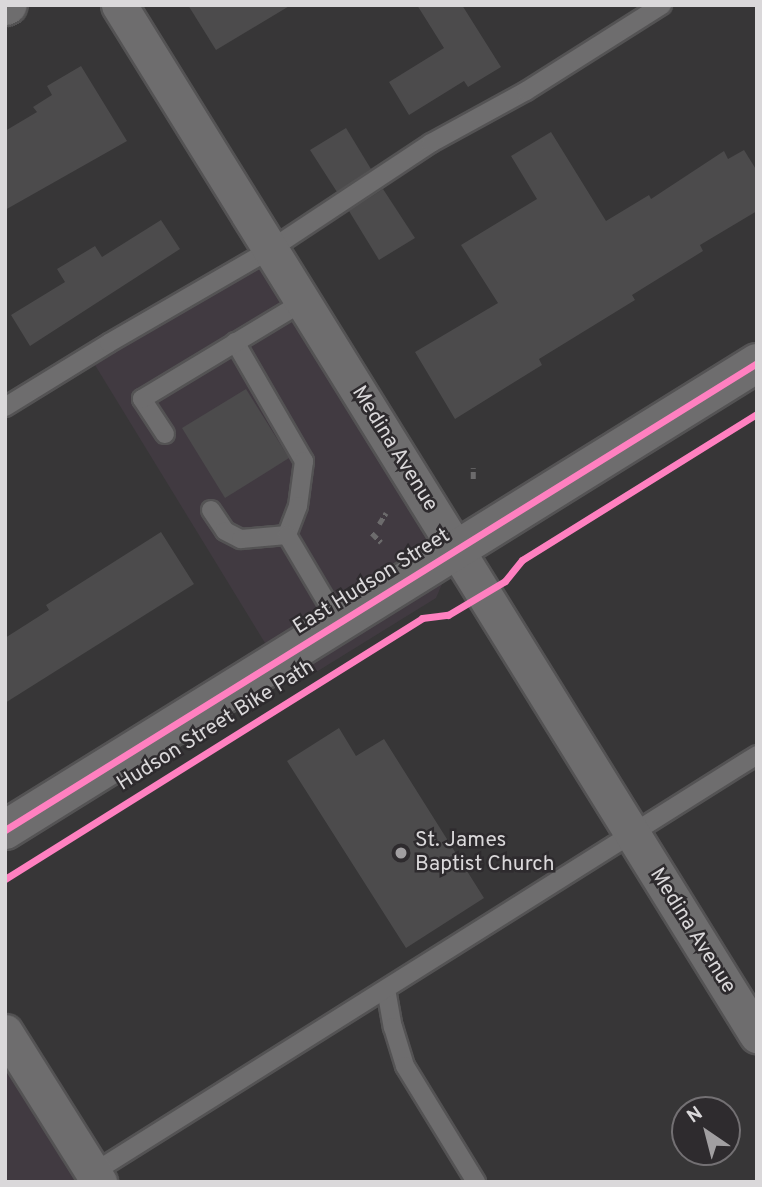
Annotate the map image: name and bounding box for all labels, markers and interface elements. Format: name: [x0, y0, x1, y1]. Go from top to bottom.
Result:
street label: Medina Avenue: [345, 381, 443, 517]
street label: East Hudson Street: [289, 524, 455, 640]
street label: Hudson Street Bike Path: [113, 655, 319, 797]
place label: St. James Baptist Church: [415, 828, 555, 878]
marker: St. James Baptist Church: [393, 845, 409, 861]
street label: Medina Avenue: [643, 863, 741, 999]
north arrow: [671, 1096, 741, 1166]
text: N: [683, 1102, 708, 1129]

